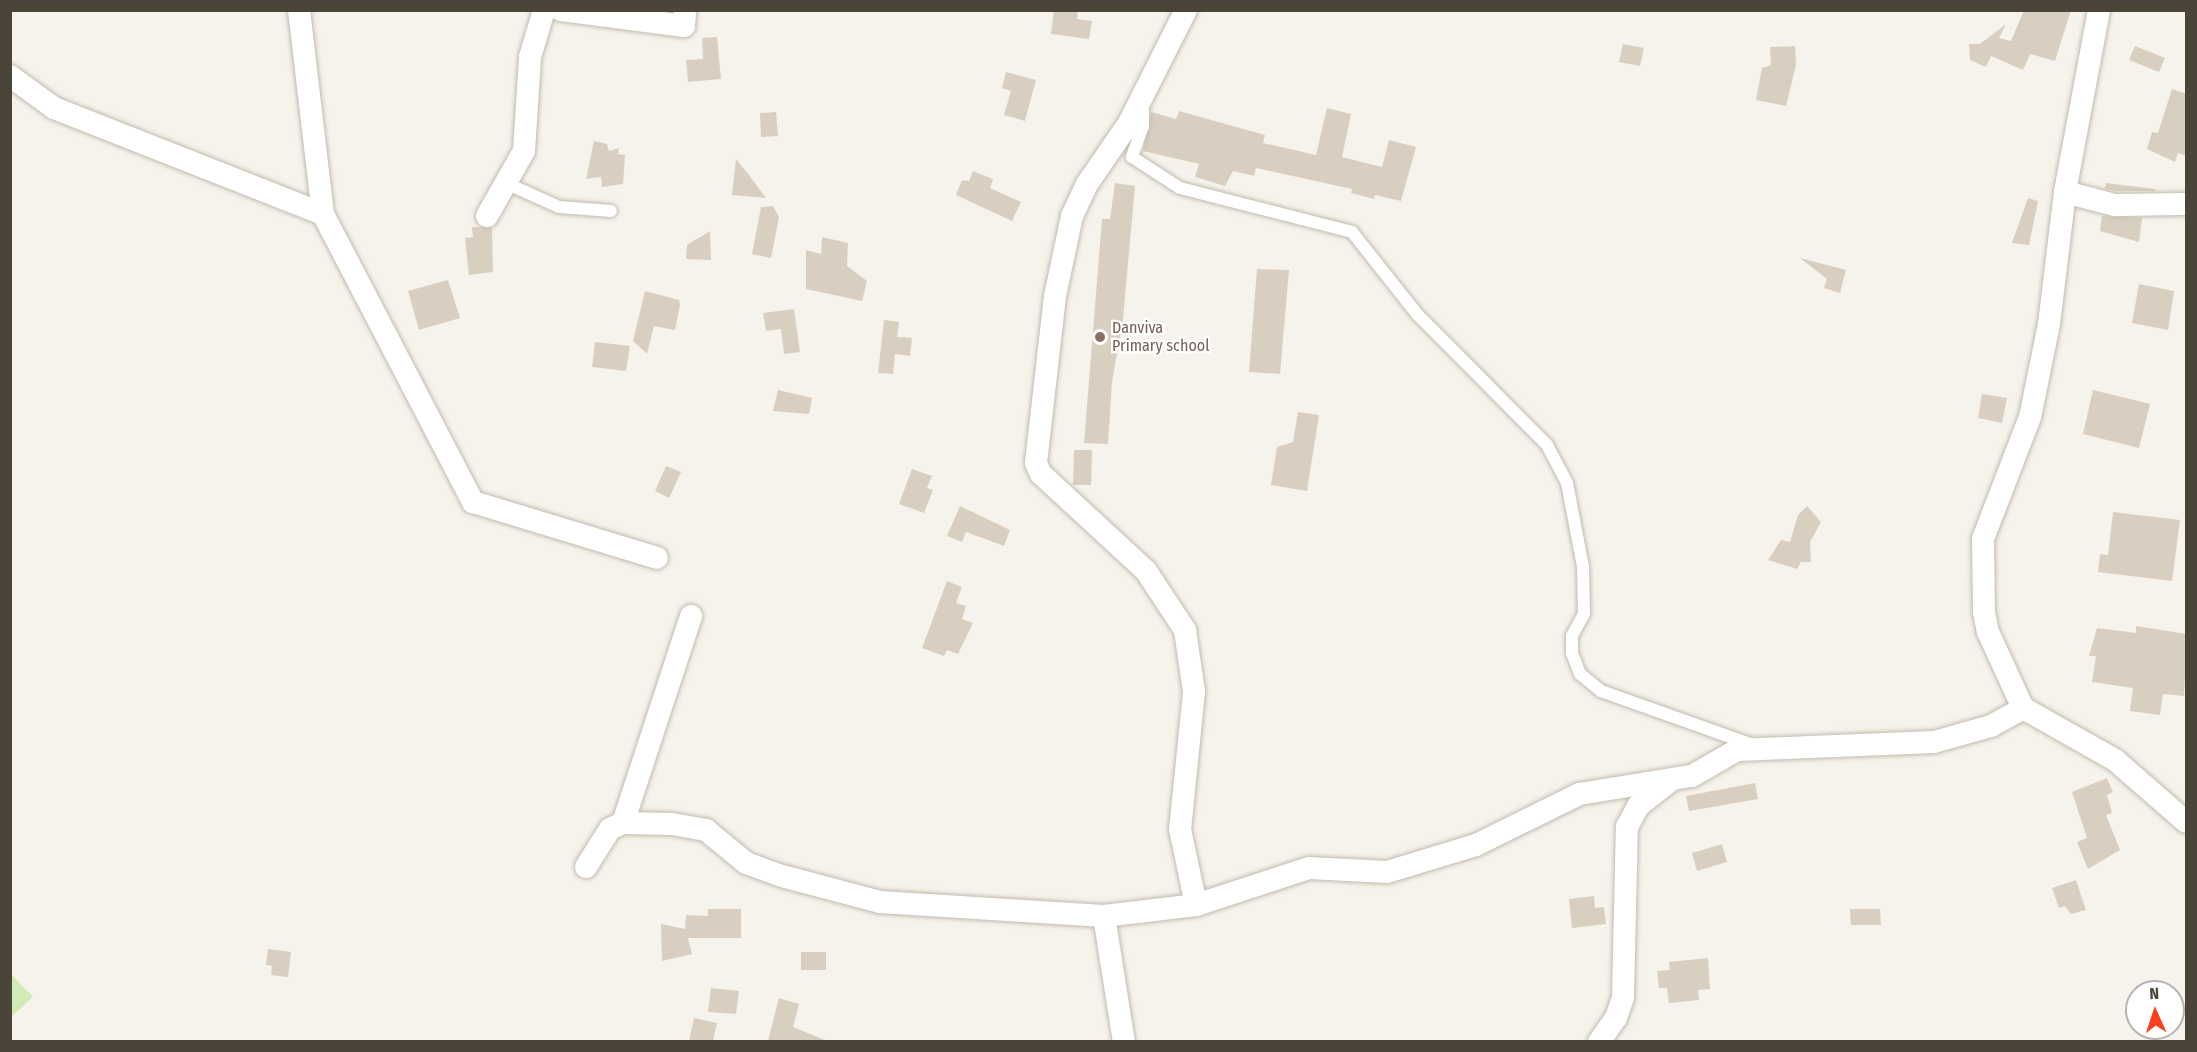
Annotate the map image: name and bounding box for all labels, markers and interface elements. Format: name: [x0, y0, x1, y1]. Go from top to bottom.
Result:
place label: Danviva Primary school: [1112, 318, 1209, 356]
marker: Danviva Primary school: [1093, 330, 1107, 344]
north arrow: [2125, 980, 2185, 1040]
text: N: [2149, 984, 2159, 1003]

